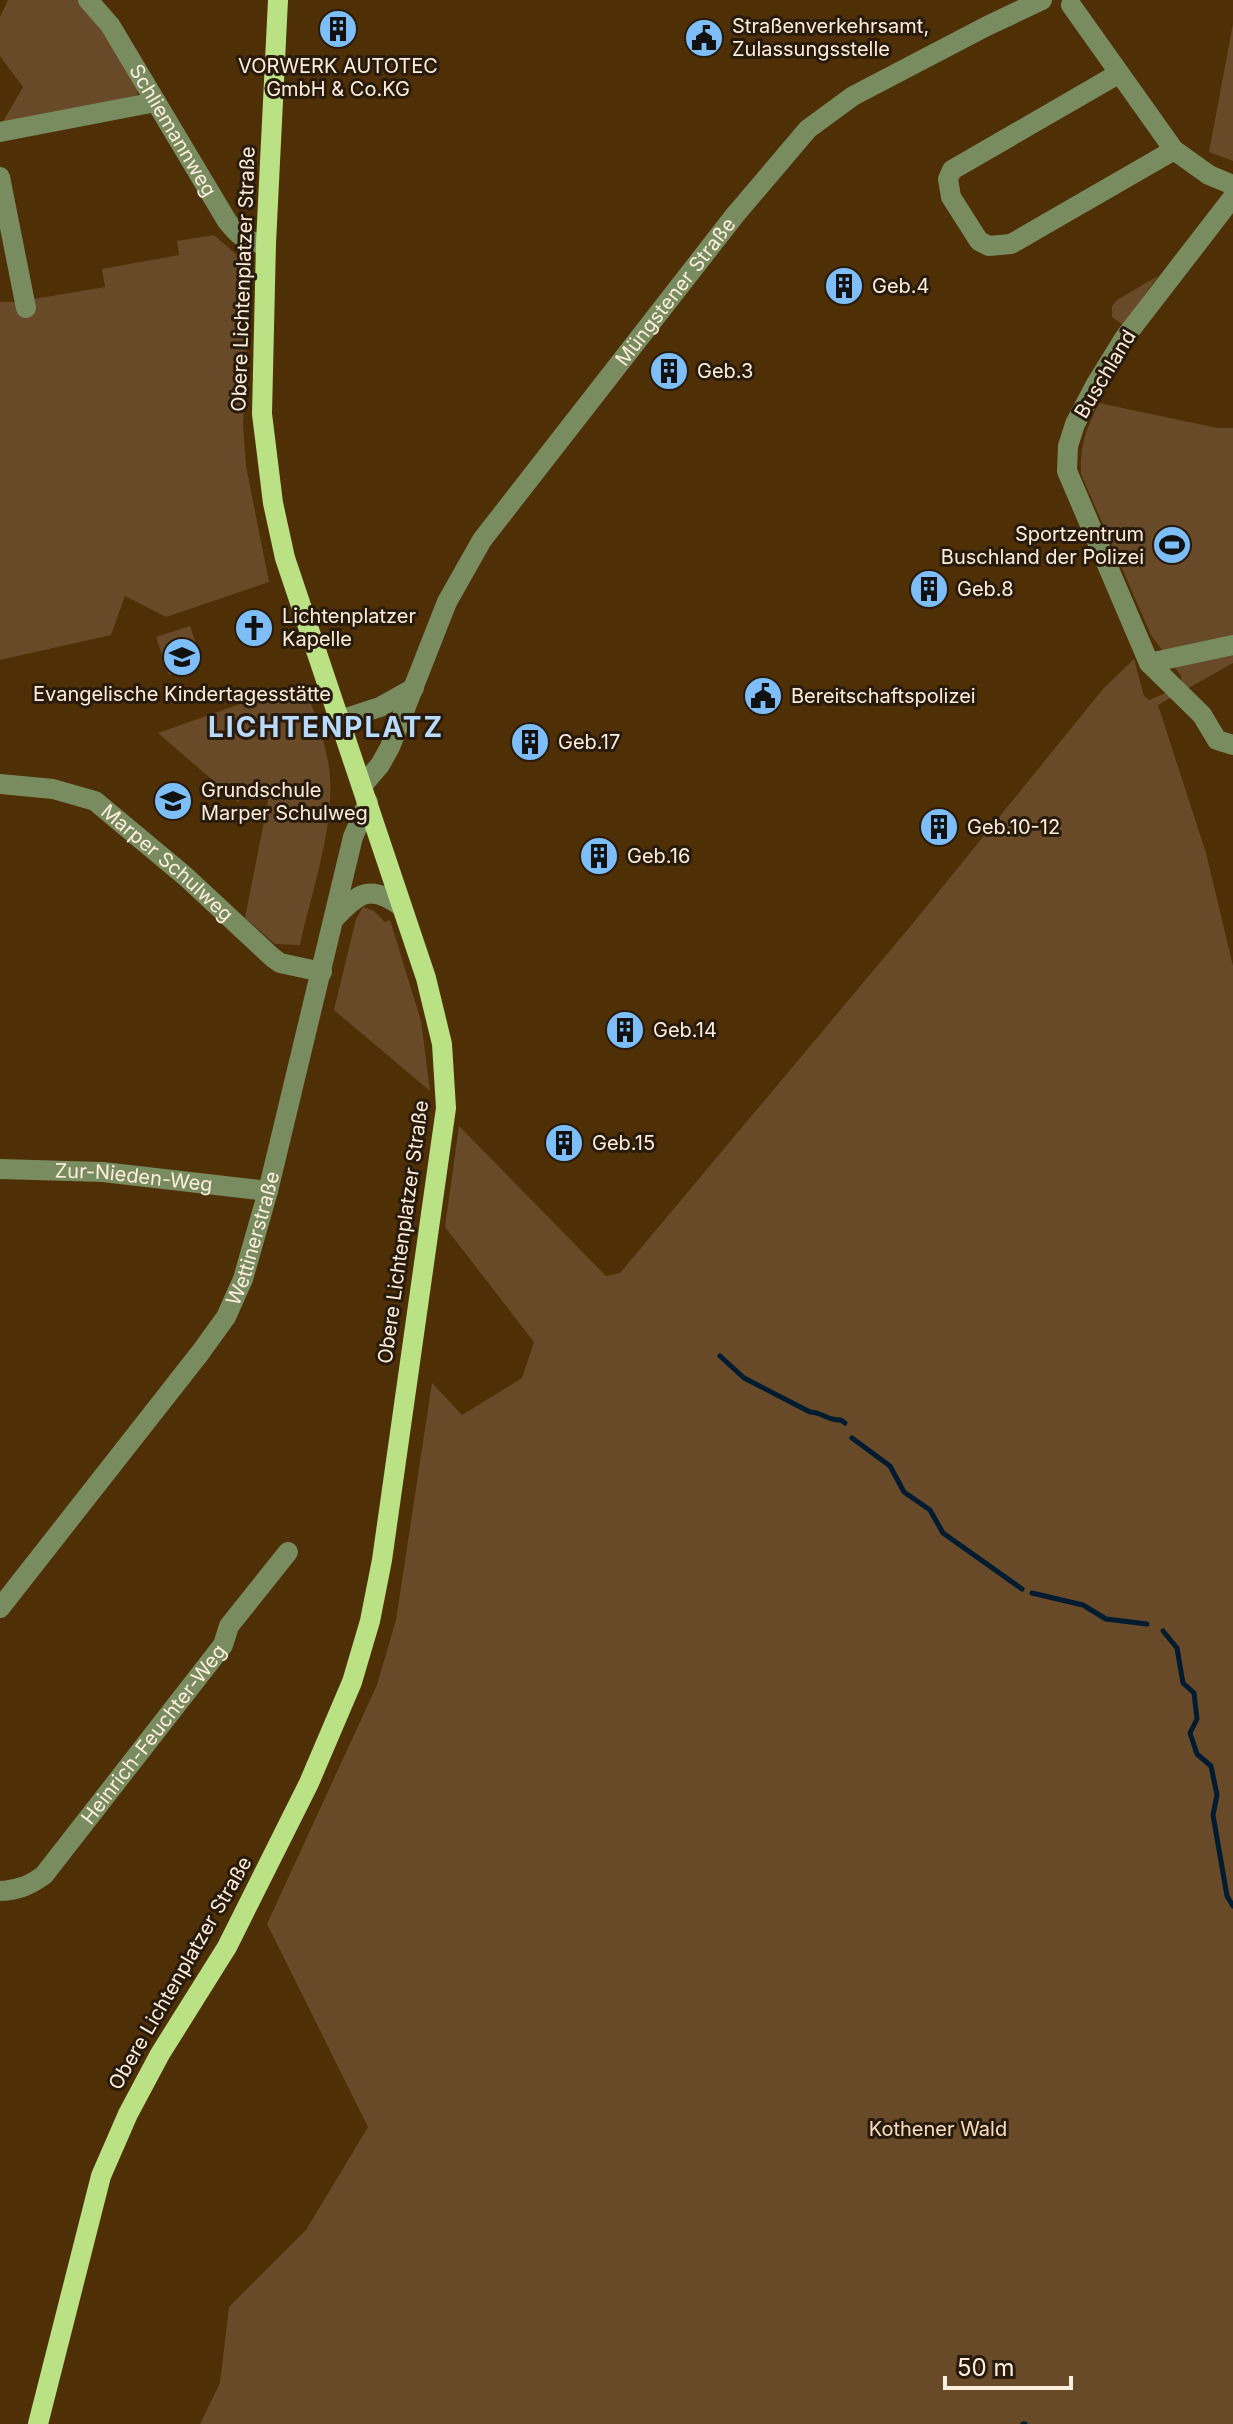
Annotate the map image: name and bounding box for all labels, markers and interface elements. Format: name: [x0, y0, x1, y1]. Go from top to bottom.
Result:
building icon: VORWERK AUTOTEC GmbH & Co.KG: [317, 8, 359, 50]
place label: Straßenverkehrsamt, Zulassungsstelle: [732, 14, 929, 61]
public building icon: Straßenverkehrsamt, Zulassungsstelle: [683, 17, 725, 59]
place label: VORWERK AUTOTEC GmbH & Co.KG: [238, 54, 438, 101]
street label: Schliemannweg: [124, 60, 222, 201]
street label: Obere Lichtenplatzer Straße: [226, 146, 260, 412]
street label: Müngstener Straße: [610, 213, 741, 371]
building icon: Geb.4: [823, 265, 865, 307]
place label: Geb.4: [872, 274, 930, 298]
street label: Buschland: [1069, 325, 1141, 423]
building icon: Geb.3: [648, 350, 690, 392]
place label: Geb.3: [697, 359, 753, 383]
place label: Sportzentrum Buschland der Polizei: [941, 522, 1144, 569]
sports icon: Sportzentrum Buschland der Polizei: [1151, 524, 1193, 566]
building icon: Geb.8: [908, 568, 950, 610]
place label: Geb.8: [957, 577, 1014, 601]
place label: Lichtenplatzer Kapelle: [282, 604, 417, 651]
church icon: Lichtenplatzer Kapelle: [233, 607, 275, 649]
school or university icon: Evangelische Kindertagesstätte: [161, 636, 203, 678]
public building icon: Bereitschaftspolizei: [742, 675, 784, 717]
place label: Evangelische Kindertagesstätte: [33, 682, 331, 706]
place label: Bereitschaftspolizei: [791, 684, 976, 708]
district label: LICHTENPLATZ: [208, 710, 444, 744]
building icon: Geb.17: [509, 721, 551, 763]
place label: Geb.17: [558, 730, 620, 754]
place label: Grundschule Marper Schulweg: [201, 778, 368, 825]
school or university icon: Grundschule Marper Schulweg: [152, 780, 194, 822]
street label: Marper Schulweg: [96, 799, 238, 927]
building icon: Geb.10-12: [918, 806, 960, 848]
place label: Geb.10-12: [967, 815, 1060, 839]
building icon: Geb.16: [578, 835, 620, 877]
place label: Geb.16: [627, 844, 690, 868]
building icon: Geb.14: [604, 1009, 646, 1051]
place label: Geb.14: [653, 1018, 717, 1042]
street label: Obere Lichtenplatzer Straße: [373, 1099, 433, 1365]
building icon: Geb.15: [543, 1122, 585, 1164]
place label: Geb.15: [592, 1131, 655, 1155]
street label: Zur-Nieden-Weg: [54, 1159, 214, 1197]
street label: Wettinerstraße: [221, 1169, 284, 1309]
street label: Heinrich-Feuchter-Weg: [76, 1639, 231, 1829]
street label: Obere Lichtenplatzer Straße: [103, 1852, 257, 2094]
park label: Kothener Wald: [869, 2117, 1007, 2141]
scale bar: [945, 2340, 1071, 2390]
text: 50 m: [957, 2353, 1015, 2382]

